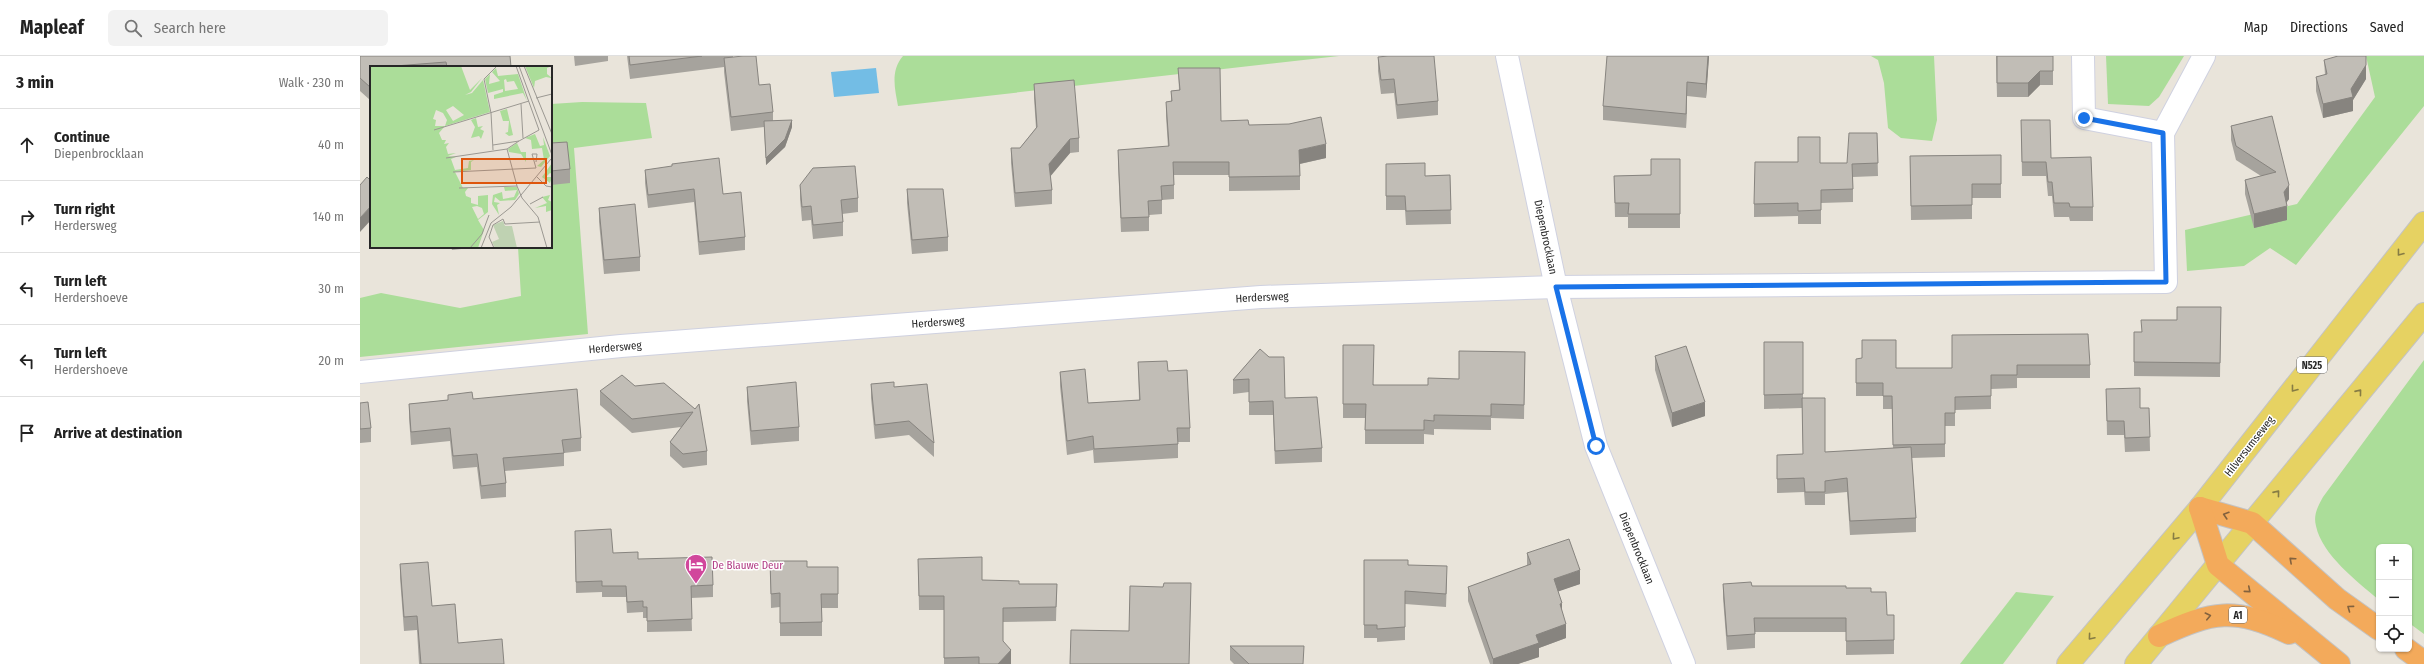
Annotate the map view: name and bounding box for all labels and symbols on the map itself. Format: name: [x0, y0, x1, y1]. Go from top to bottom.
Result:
inset map: [370, 66, 552, 248]
route end: [2075, 109, 2093, 127]
street label: Diepenbrocklaan: [1531, 199, 1560, 276]
one-way arrow: [2398, 249, 2405, 256]
street label: Herdersweg: [1235, 290, 1290, 305]
street label: Herdersweg: [911, 314, 966, 331]
street label: Herdersweg: [588, 339, 643, 356]
road number: N525: [2297, 357, 2327, 373]
one-way arrow: [2291, 384, 2298, 391]
one-way arrow: [2355, 390, 2362, 397]
street label: Hilversumseweg: [2222, 413, 2278, 479]
route start: [1587, 437, 1605, 455]
one-way arrow: [2272, 490, 2279, 498]
street label: Diepenbrocklaan: [1616, 510, 1657, 586]
one-way arrow: [2223, 511, 2230, 520]
one-way arrow: [2172, 533, 2179, 540]
hotel icon: De Blauwe Deur: [683, 552, 709, 585]
one-way arrow: [2290, 557, 2297, 564]
place label: De Blauwe Deur: [712, 559, 783, 572]
one-way arrow: [2243, 586, 2251, 593]
one-way arrow: [2347, 606, 2354, 613]
road number: A1: [2229, 607, 2247, 623]
one-way arrow: [2205, 613, 2212, 621]
one-way arrow: [2088, 632, 2095, 639]

